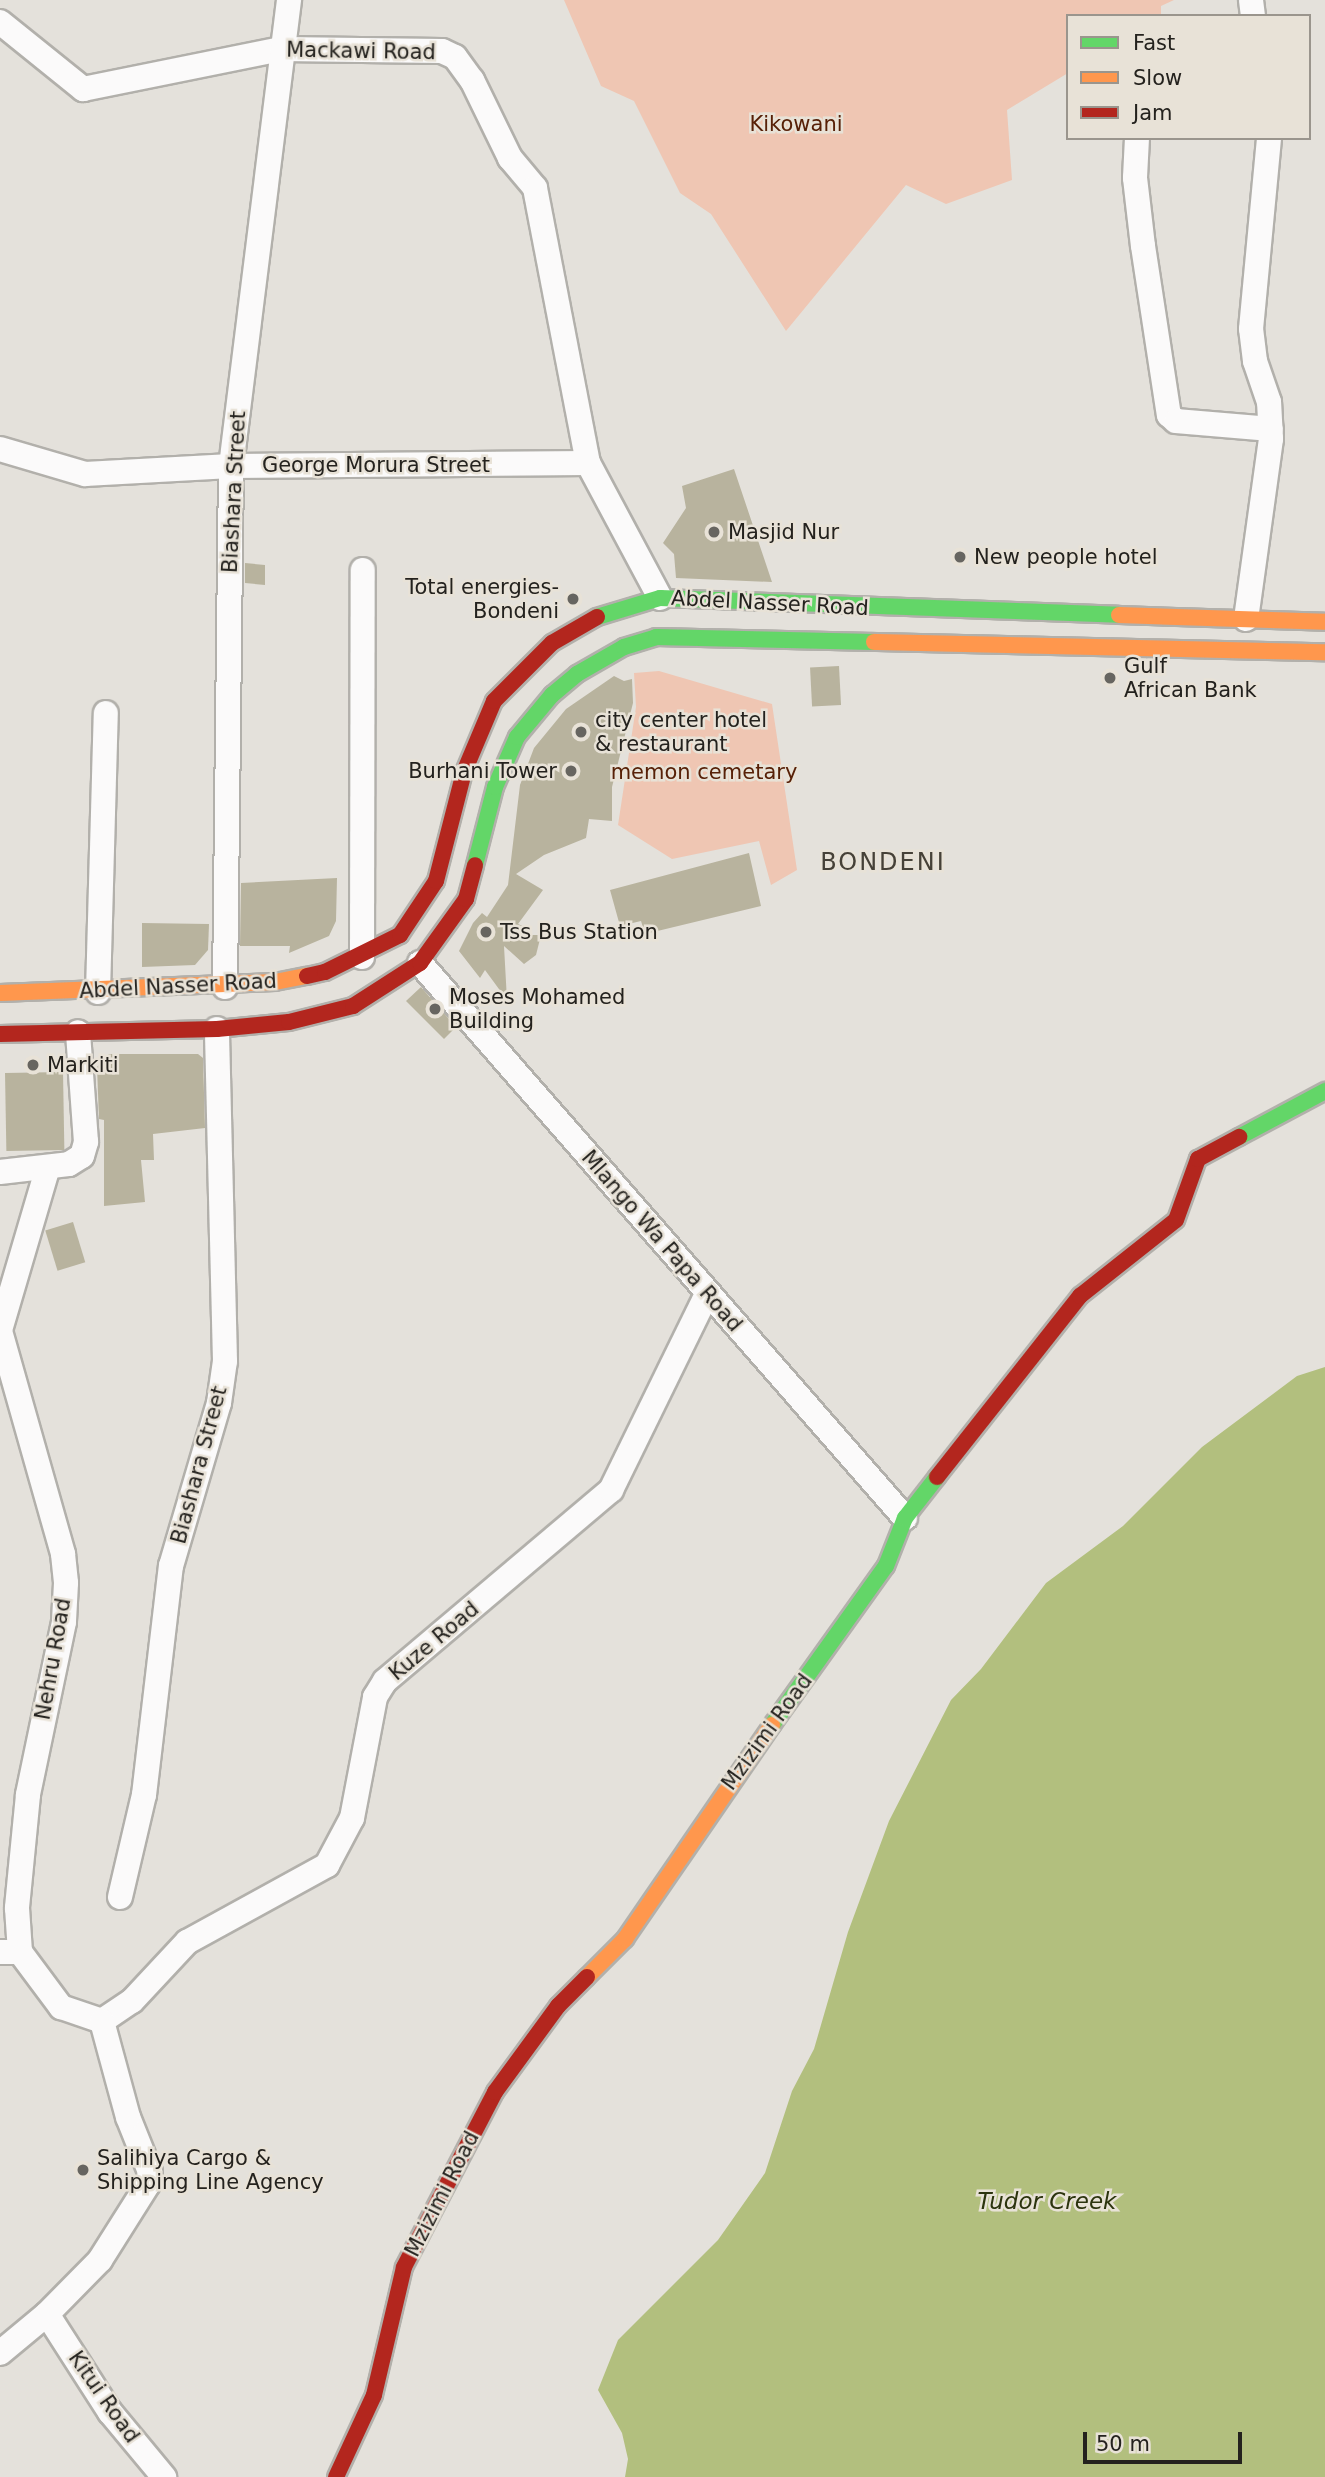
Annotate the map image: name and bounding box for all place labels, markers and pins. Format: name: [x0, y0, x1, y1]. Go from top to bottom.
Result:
place label: Masjid Nur: [728, 519, 839, 545]
marker: Masjid Nur: [706, 524, 722, 540]
place label: New people hotel: [974, 544, 1157, 570]
marker: New people hotel: [952, 549, 968, 565]
place label: Total energies- Bondeni: [405, 574, 559, 624]
marker: Total energies- Bondeni: [565, 591, 581, 607]
place label: Gulf African Bank: [1124, 653, 1257, 703]
marker: Gulf African Bank: [1102, 670, 1118, 686]
place label: city center hotel & restaurant: [595, 707, 767, 757]
marker: city center hotel & restaurant: [573, 724, 589, 740]
place label: Burhani Tower: [408, 758, 557, 784]
marker: Burhani Tower: [563, 763, 579, 779]
place label: Tss Bus Station: [500, 919, 658, 945]
marker: Tss Bus Station: [478, 924, 494, 940]
place label: Moses Mohamed Building: [449, 984, 625, 1034]
marker: Moses Mohamed Building: [427, 1001, 443, 1017]
place label: Markiti: [47, 1052, 119, 1078]
marker: Markiti: [25, 1057, 41, 1073]
place label: Salihiya Cargo & Shipping Line Agency: [97, 2145, 324, 2195]
marker: Salihiya Cargo & Shipping Line Agency: [75, 2162, 91, 2178]

